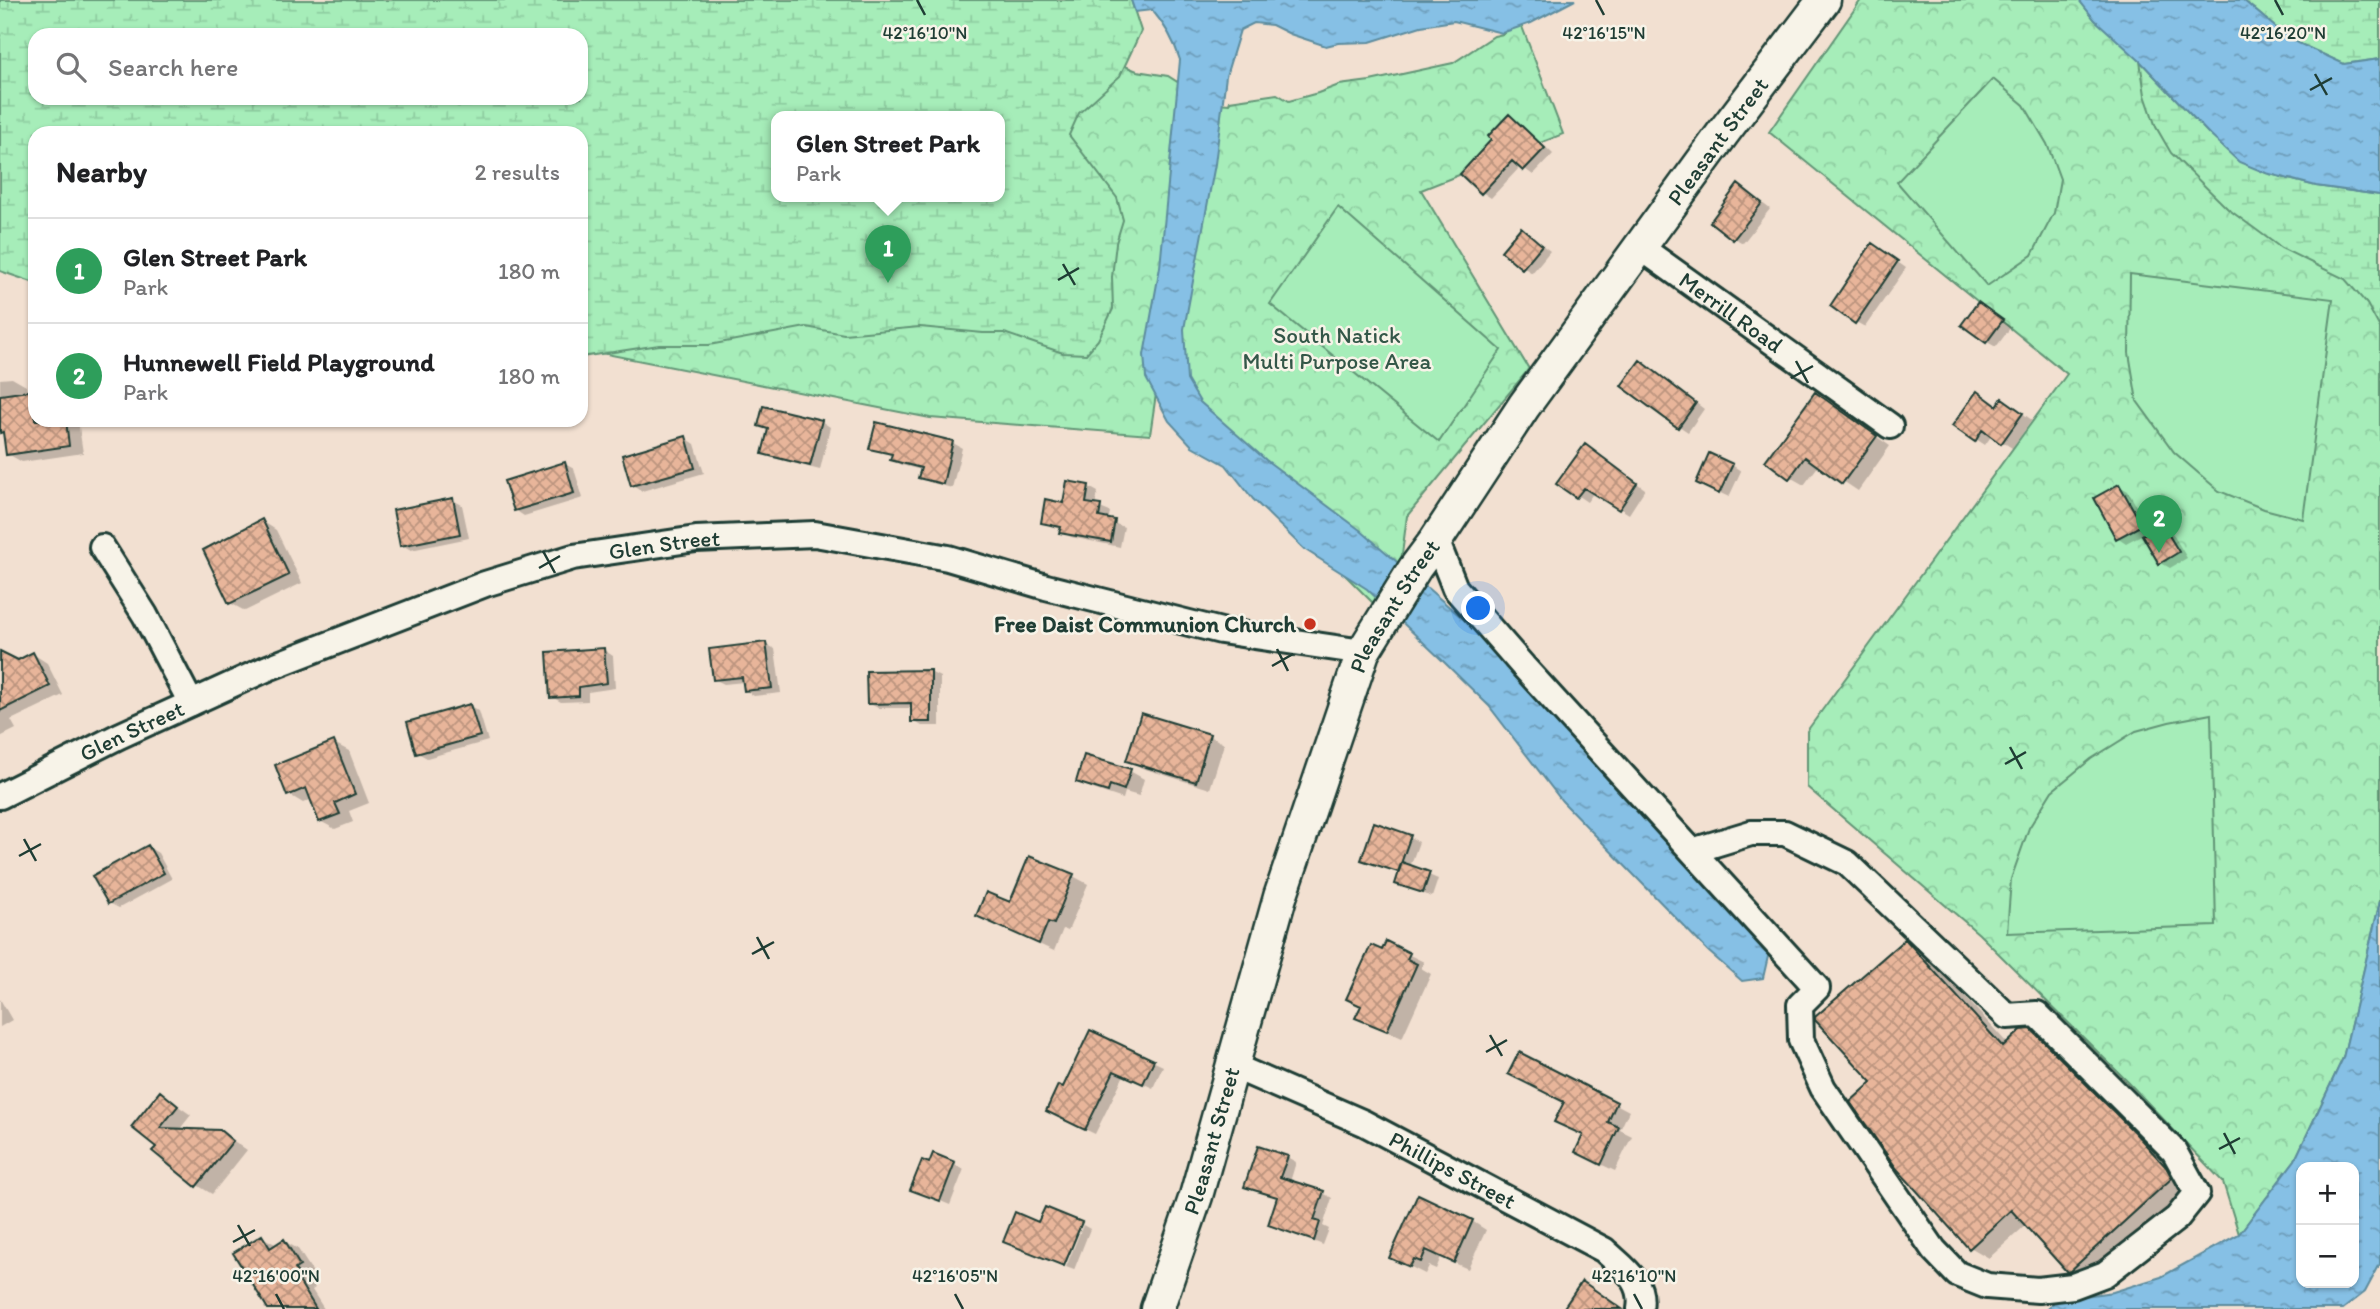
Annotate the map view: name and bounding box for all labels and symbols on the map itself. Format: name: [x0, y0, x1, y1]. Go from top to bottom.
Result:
text: 42°16'10"N: [883, 22, 967, 44]
text: 42°16'15"N: [1562, 22, 1646, 44]
text: 42°16'20"N: [2240, 22, 2326, 44]
street label: Pleasant Street: [1661, 72, 1774, 211]
pin: 1: [865, 225, 911, 283]
street label: Merrill Road: [1674, 266, 1788, 359]
park label: South Natick Multi Purpose Area: [1242, 321, 1432, 375]
pin: 2: [2136, 495, 2182, 553]
street label: Glen Street: [607, 524, 721, 566]
street label: Pleasant Street: [1343, 534, 1446, 676]
your location: [1461, 591, 1495, 625]
place label: Free Daist Communion Church: [994, 610, 1297, 638]
marker: Free Daist Communion Church: [1302, 616, 1318, 632]
street label: Glen Street: [75, 694, 189, 768]
street label: Pleasant Street: [1177, 1064, 1246, 1218]
street label: Phillips Street: [1384, 1125, 1521, 1215]
text: 42°16'00"N: [232, 1265, 320, 1287]
text: 42°16'05"N: [912, 1265, 998, 1287]
text: 42°16'10"N: [1592, 1265, 1676, 1287]

